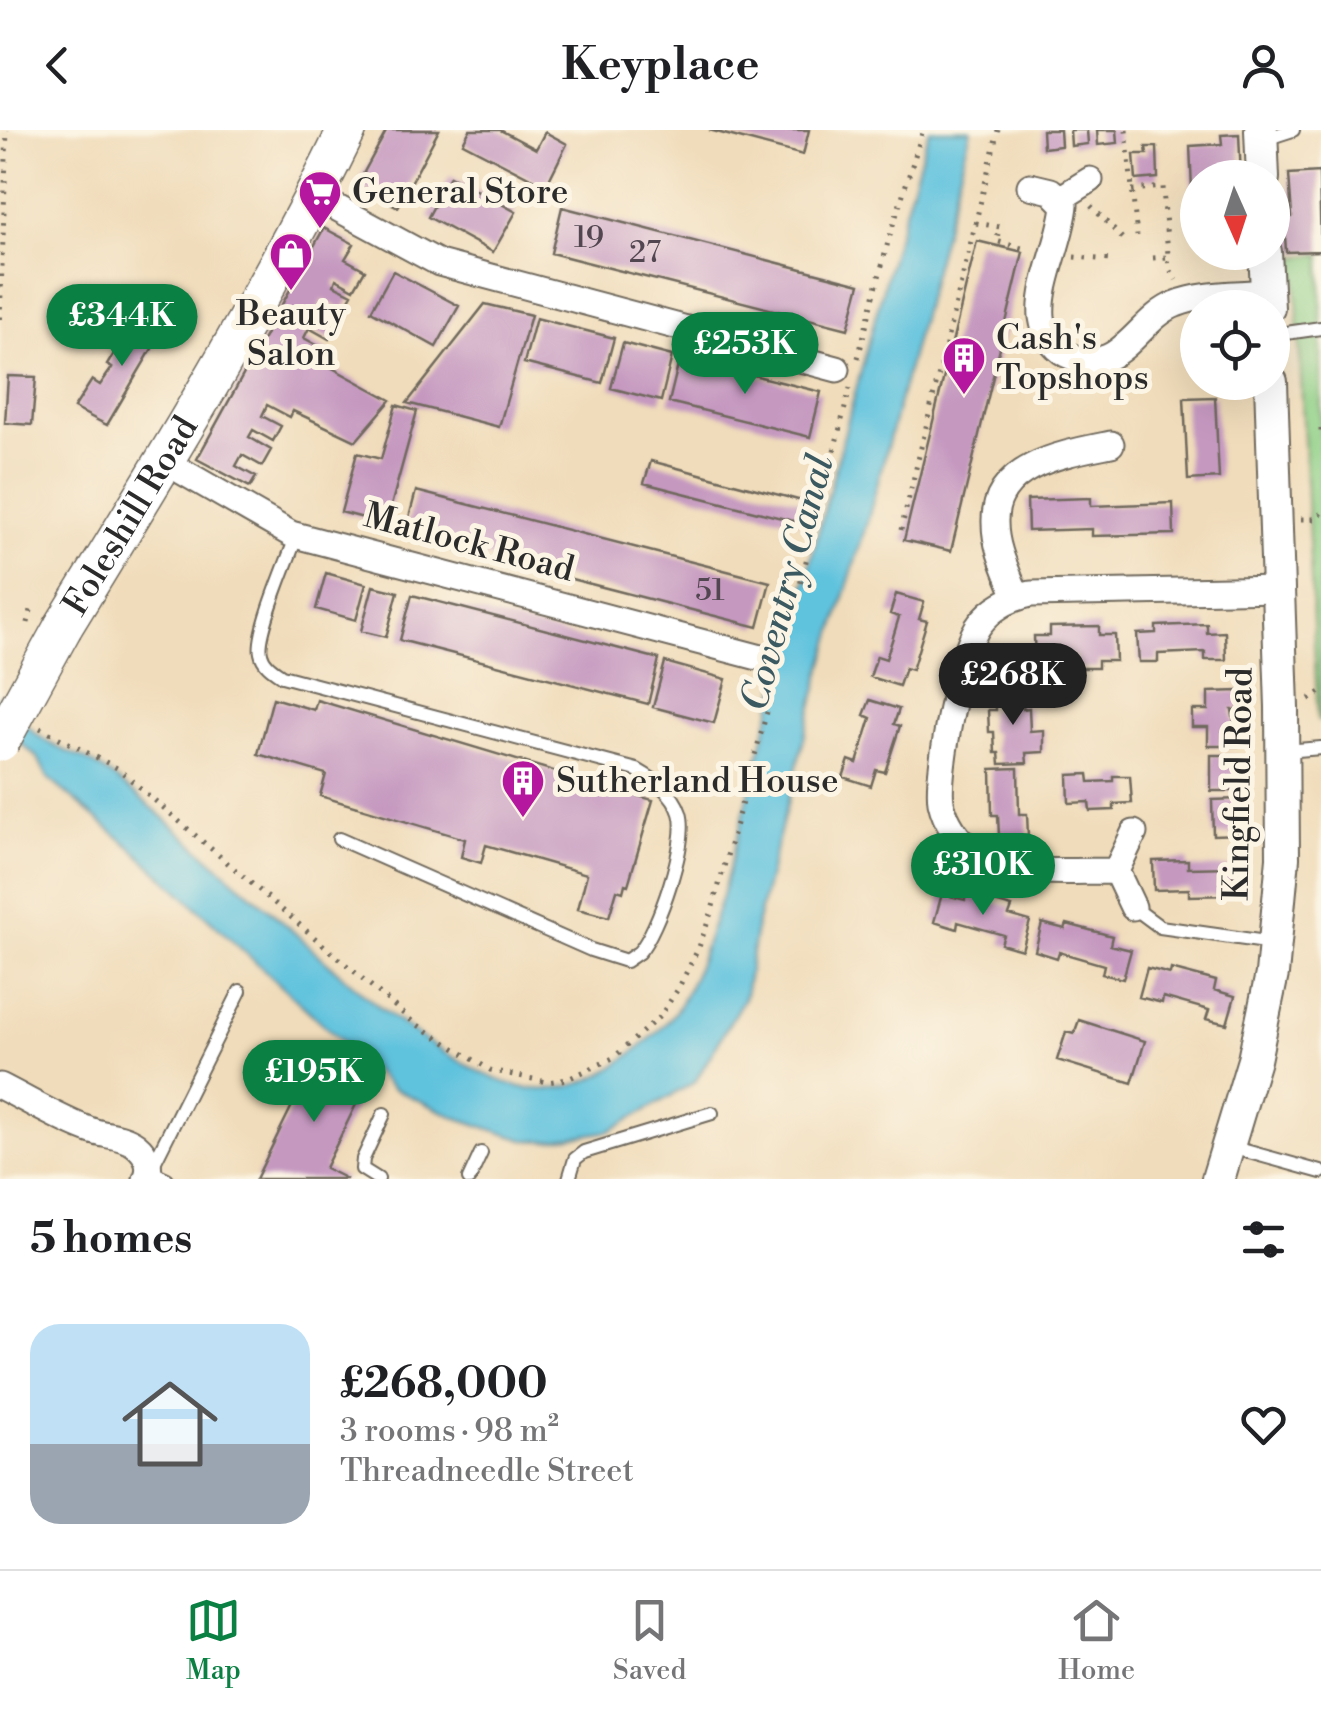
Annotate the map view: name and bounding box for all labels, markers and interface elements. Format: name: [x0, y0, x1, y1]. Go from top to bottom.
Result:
text: Keyplace: [562, 37, 759, 94]
icon: back: [30, 38, 85, 93]
icon: person: [1236, 38, 1291, 93]
north arrow: [1180, 160, 1290, 270]
map controls: [1180, 160, 1290, 400]
supermarket icon: General Store: [297, 169, 343, 230]
place label: General Store: [352, 171, 569, 214]
house number: 19: [574, 219, 604, 257]
shop icon: Beauty Salon: [268, 231, 314, 292]
house number: 27: [629, 234, 661, 272]
pin: £344K: [52, 284, 192, 369]
button: locate: [1180, 290, 1290, 400]
place label: Beauty Salon: [235, 293, 347, 376]
text: £344K: [68, 296, 176, 336]
pin: £253K: [675, 312, 815, 397]
place label: Cash's Topshops: [996, 317, 1149, 400]
text: £253K: [694, 324, 796, 364]
building icon: Cash's Topshops: [941, 335, 987, 396]
street label: Foleshill Road: [54, 409, 207, 623]
water label: Coventry Canal: [731, 450, 845, 716]
street label: Matlock Road: [359, 494, 579, 592]
house number: 51: [695, 572, 725, 610]
pin: £268K: [943, 643, 1083, 728]
text: £268K: [961, 655, 1065, 695]
street label: Kingfield Road: [1215, 667, 1263, 901]
building icon: Sutherland House: [500, 758, 546, 819]
place label: Sutherland House: [556, 760, 839, 803]
pin: £310K: [913, 833, 1053, 918]
text: £310K: [933, 845, 1033, 885]
pin: £195K: [244, 1040, 384, 1125]
text: £195K: [265, 1052, 363, 1092]
icon: filters: [1236, 1212, 1291, 1267]
text: 5 homes: [30, 1213, 192, 1266]
text: £268,000: [340, 1358, 547, 1411]
icon: home: [110, 1364, 230, 1484]
icon: heart: [1236, 1397, 1291, 1452]
text: 3 rooms · 98 m²: [340, 1411, 559, 1451]
text: Threadneedle Street: [340, 1451, 634, 1491]
tab: Map: [186, 1593, 241, 1688]
tab: Saved: [613, 1593, 686, 1688]
tab: Home: [1058, 1593, 1135, 1688]

